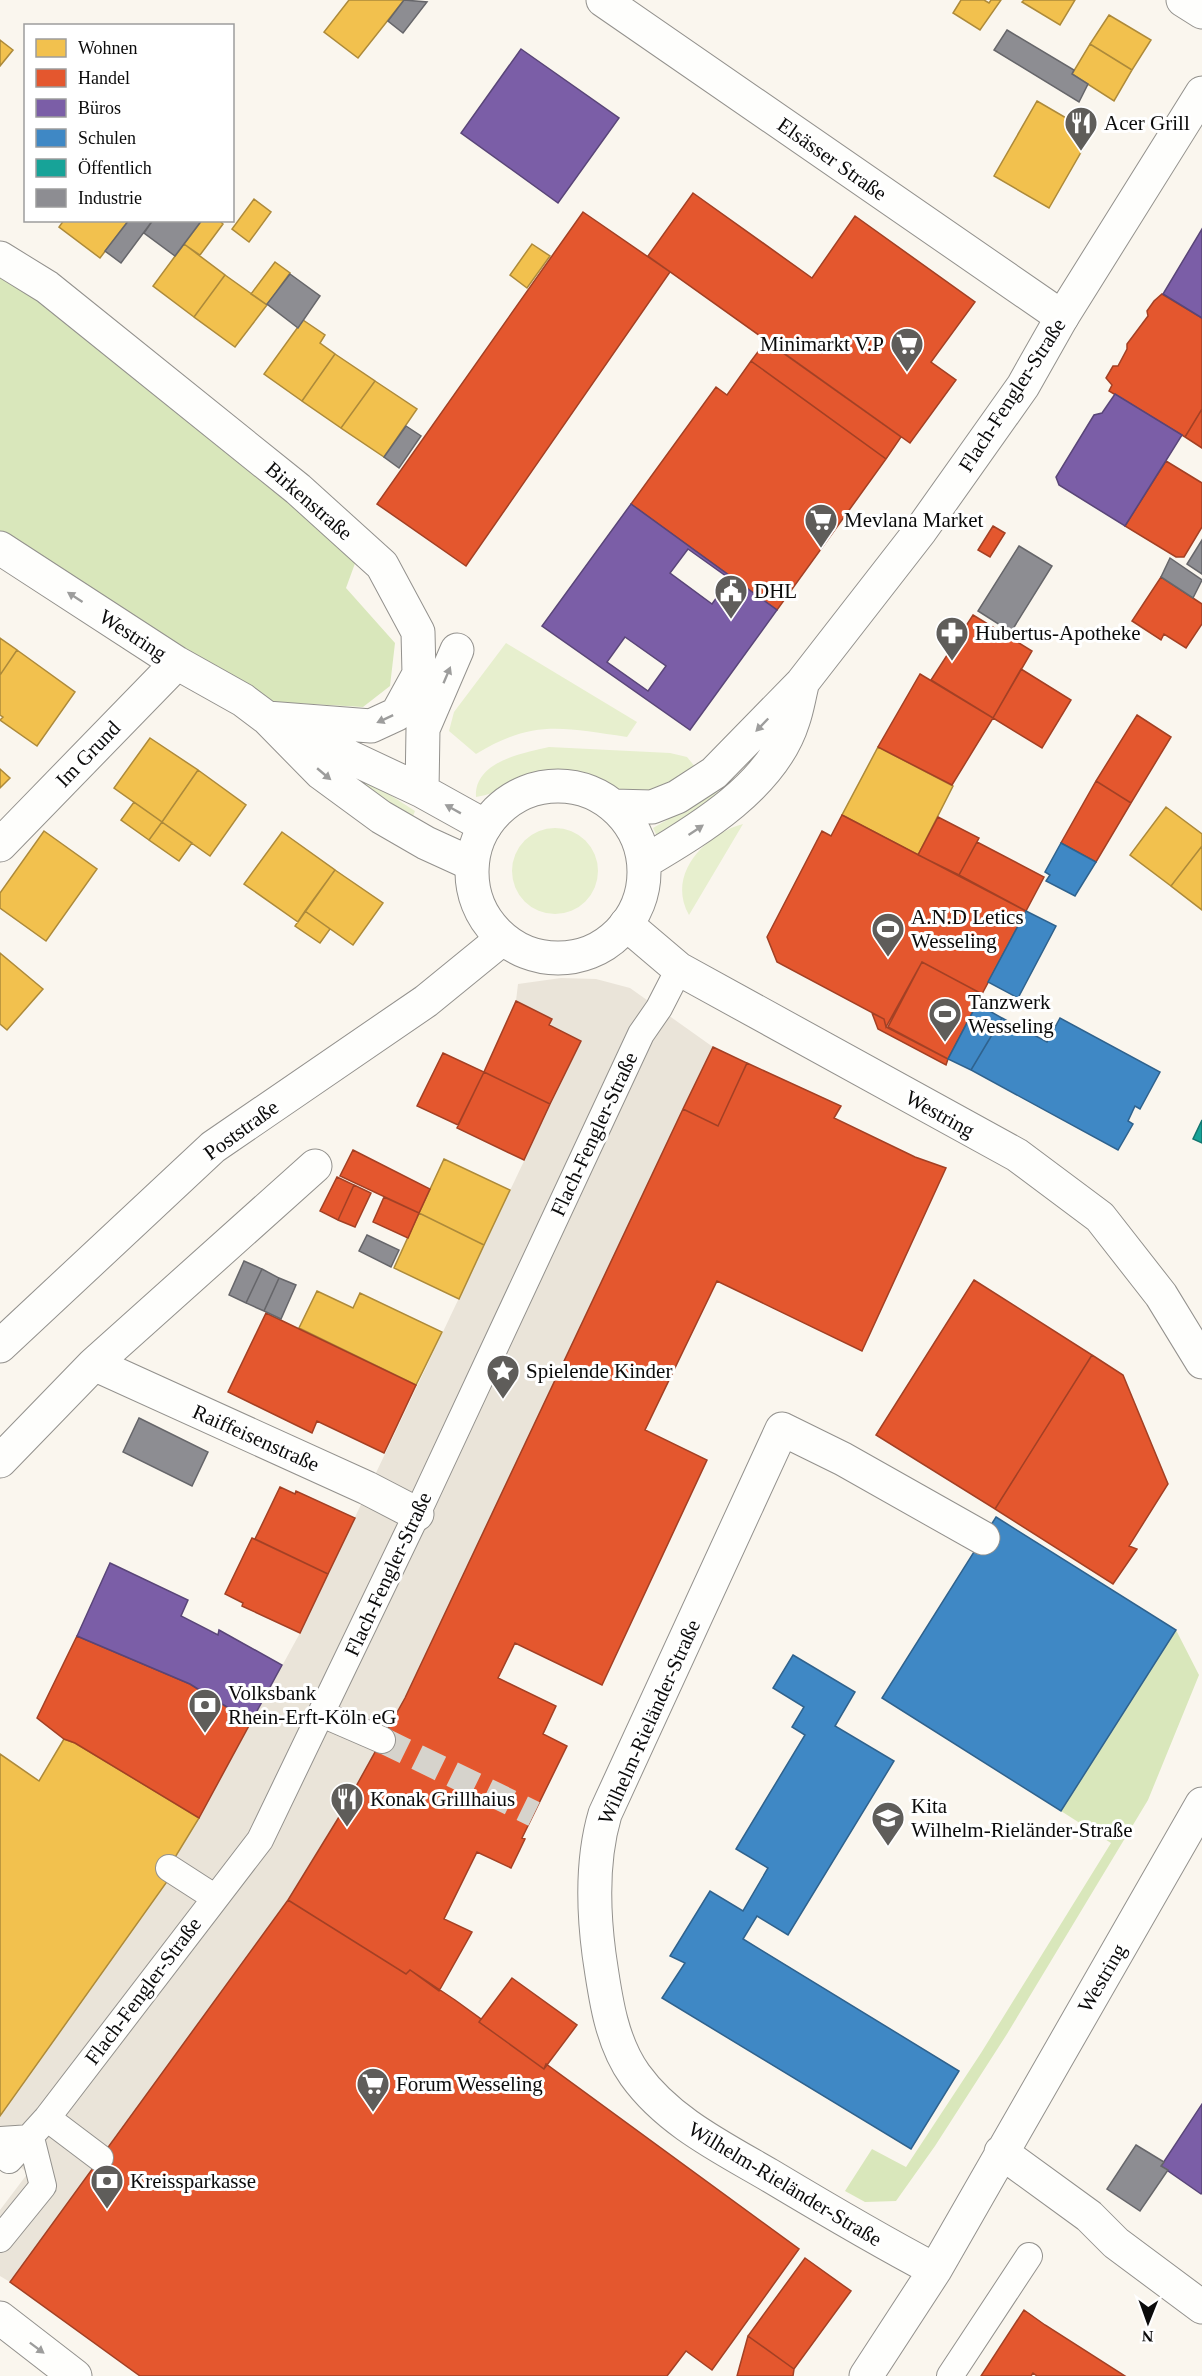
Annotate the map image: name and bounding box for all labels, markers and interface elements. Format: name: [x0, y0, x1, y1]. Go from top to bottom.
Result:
legend: [24, 24, 234, 222]
text: Wohnen: [78, 38, 138, 58]
text: Handel: [78, 68, 130, 88]
text: Büros: [78, 98, 121, 118]
restaurant icon: Acer Grill: [1063, 105, 1099, 152]
place label: Acer Grill: [1104, 111, 1190, 135]
street label: Elsässer Straße: [773, 113, 891, 205]
text: Schulen: [78, 128, 136, 148]
text: Öffentlich: [78, 158, 152, 178]
text: Industrie: [78, 188, 142, 208]
street label: Flach-Fengler-Straße: [953, 314, 1071, 476]
supermarket icon: Minimarkt V.P: [889, 326, 925, 373]
place label: Minimarkt V.P: [760, 332, 884, 356]
street label: Birkenstraße: [261, 457, 357, 545]
supermarket icon: Mevlana Market: [803, 502, 839, 549]
place label: Mevlana Market: [844, 508, 984, 532]
public building icon: DHL: [713, 573, 749, 620]
place label: DHL: [754, 579, 797, 603]
one-way arrow: [67, 592, 83, 603]
street label: Westring: [95, 604, 172, 666]
pharmacy icon: Hubertus-Apotheke: [934, 615, 970, 662]
place label: Hubertus-Apotheke: [975, 621, 1141, 645]
one-way arrow: [442, 666, 451, 683]
one-way arrow: [377, 715, 394, 724]
street label: Im Grund: [51, 716, 126, 792]
one-way arrow: [755, 717, 769, 731]
one-way arrow: [316, 767, 331, 780]
one-way arrow: [444, 804, 461, 814]
one-way arrow: [688, 825, 704, 836]
place label: A.N.D Letics Wesseling: [911, 905, 1024, 953]
sports icon: A.N.D Letics Wesseling: [870, 911, 906, 958]
place label: Tanzwerk Wesseling: [968, 990, 1054, 1038]
sports icon: Tanzwerk Wesseling: [927, 996, 963, 1043]
street label: Flach-Fengler-Straße: [546, 1048, 642, 1220]
street label: Westring: [901, 1085, 979, 1143]
street label: Poststraße: [199, 1095, 283, 1165]
place icon: Spielende Kinder: [485, 1353, 521, 1400]
place label: Spielende Kinder: [526, 1359, 672, 1383]
street label: Raiffeisenstraße: [189, 1399, 323, 1477]
street label: Flach-Fengler-Straße: [340, 1488, 436, 1660]
street label: Wilhelm-Rieländer-Straße: [593, 1616, 705, 1828]
place label: Volksbank Rhein-Erft-Köln eG: [228, 1681, 397, 1729]
bank icon: Volksbank Rhein-Erft-Köln eG: [187, 1687, 223, 1734]
restaurant icon: Konak Grillhaius: [329, 1781, 365, 1828]
place label: Konak Grillhaius: [370, 1787, 515, 1811]
place label: Kita Wilhelm-Rieländer-Straße: [911, 1794, 1132, 1842]
school or university icon: Kita Wilhelm-Rieländer-Straße: [870, 1800, 906, 1847]
street label: Flach-Fengler-Straße: [80, 1913, 206, 2069]
street label: Westring: [1073, 1939, 1131, 2017]
supermarket icon: Forum Wesseling: [355, 2066, 391, 2113]
place label: Forum Wesseling: [396, 2072, 543, 2096]
street label: Wilhelm-Rieländer-Straße: [684, 2117, 886, 2251]
bank icon: Kreissparkasse: [89, 2163, 125, 2210]
place label: Kreissparkasse: [130, 2169, 256, 2193]
north arrow: [1118, 2292, 1178, 2352]
text: N: [1141, 2328, 1154, 2345]
one-way arrow: [28, 2342, 44, 2354]

